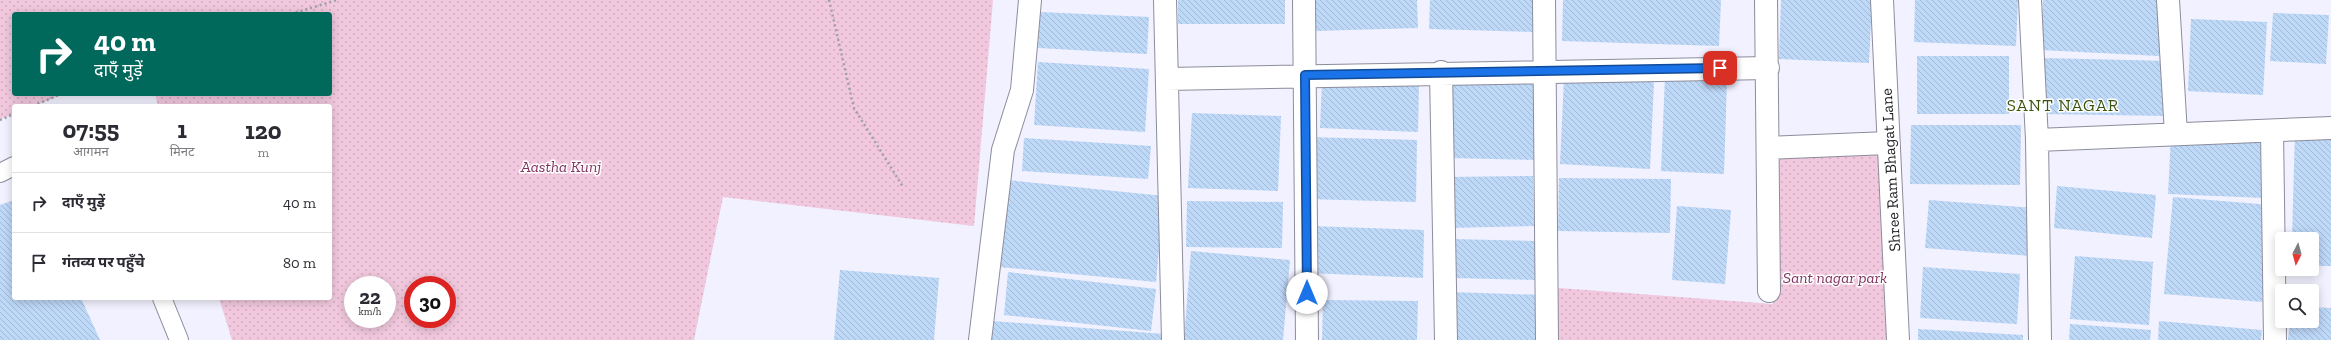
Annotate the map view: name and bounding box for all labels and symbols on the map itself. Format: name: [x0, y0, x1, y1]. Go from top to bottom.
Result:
pin: [1703, 51, 1737, 85]
street label: Shree Ram Bhagat Lane: [1877, 88, 1904, 252]
district label: SANT NAGAR: [2007, 95, 2119, 115]
park label: Aastha Kunj: [520, 157, 601, 176]
north arrow: [2275, 232, 2319, 276]
park label: Sant nagar park: [1783, 268, 1887, 287]
position arrow: [1286, 272, 1328, 314]
speed limit sign: 30: [404, 276, 456, 328]

